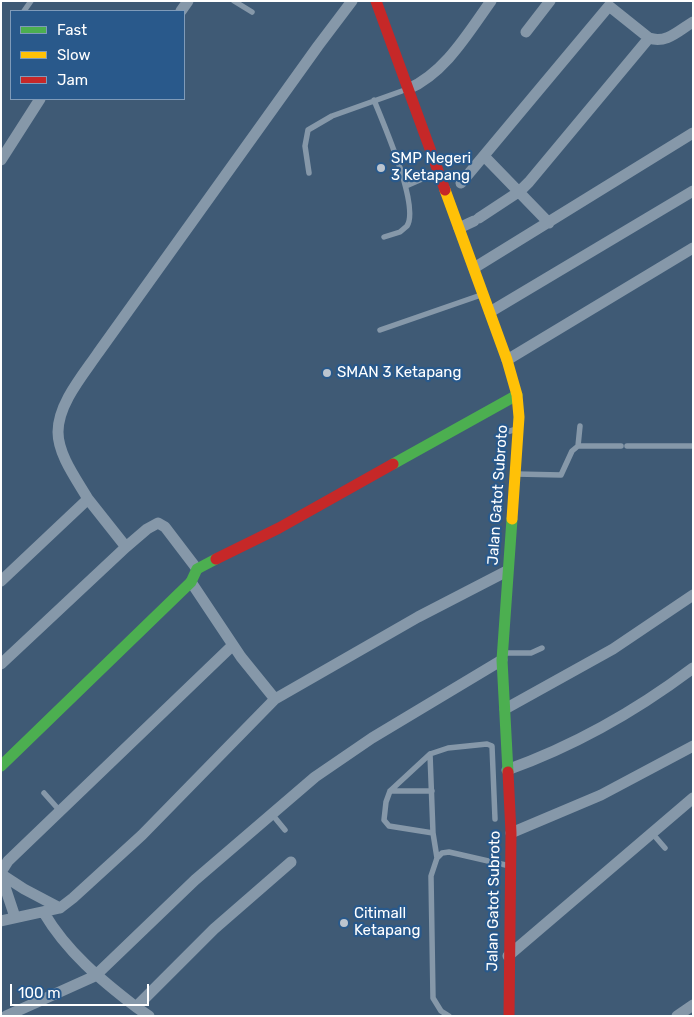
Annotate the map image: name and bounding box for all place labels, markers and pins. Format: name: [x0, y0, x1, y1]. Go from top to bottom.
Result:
place label: SMP Negeri 3 Ketapang: [391, 150, 471, 185]
marker: SMP Negeri 3 Ketapang: [375, 162, 387, 174]
place label: SMAN 3 Ketapang: [337, 364, 461, 382]
marker: SMAN 3 Ketapang: [321, 367, 333, 379]
place label: Citimall Ketapang: [354, 905, 420, 940]
marker: Citimall Ketapang: [338, 917, 350, 929]

